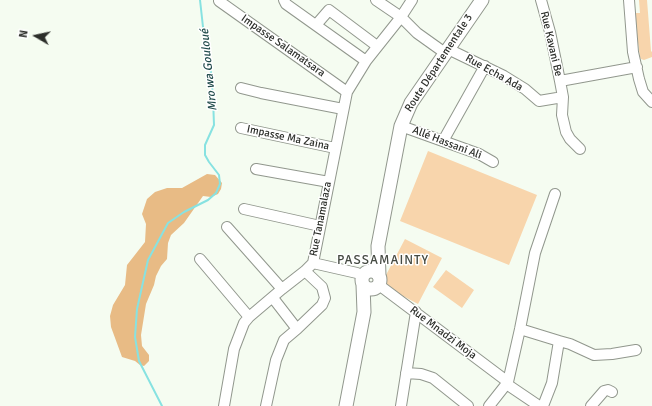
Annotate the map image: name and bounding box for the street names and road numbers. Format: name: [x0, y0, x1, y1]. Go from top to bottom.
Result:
street label: Rue Kavani Be: [537, 10, 565, 78]
street label: Impasse Salamatsara: [238, 12, 328, 80]
street label: Route Départementale 3: [402, 12, 476, 114]
street label: Rue Echa Ada: [463, 52, 525, 94]
street label: Impasse Ma Zaina: [246, 123, 330, 153]
street label: Allé Hassani Ali: [410, 124, 484, 162]
street label: Rue Tanamalaza: [307, 181, 335, 257]
street label: Rue Mnadzi Moja: [407, 304, 479, 362]

